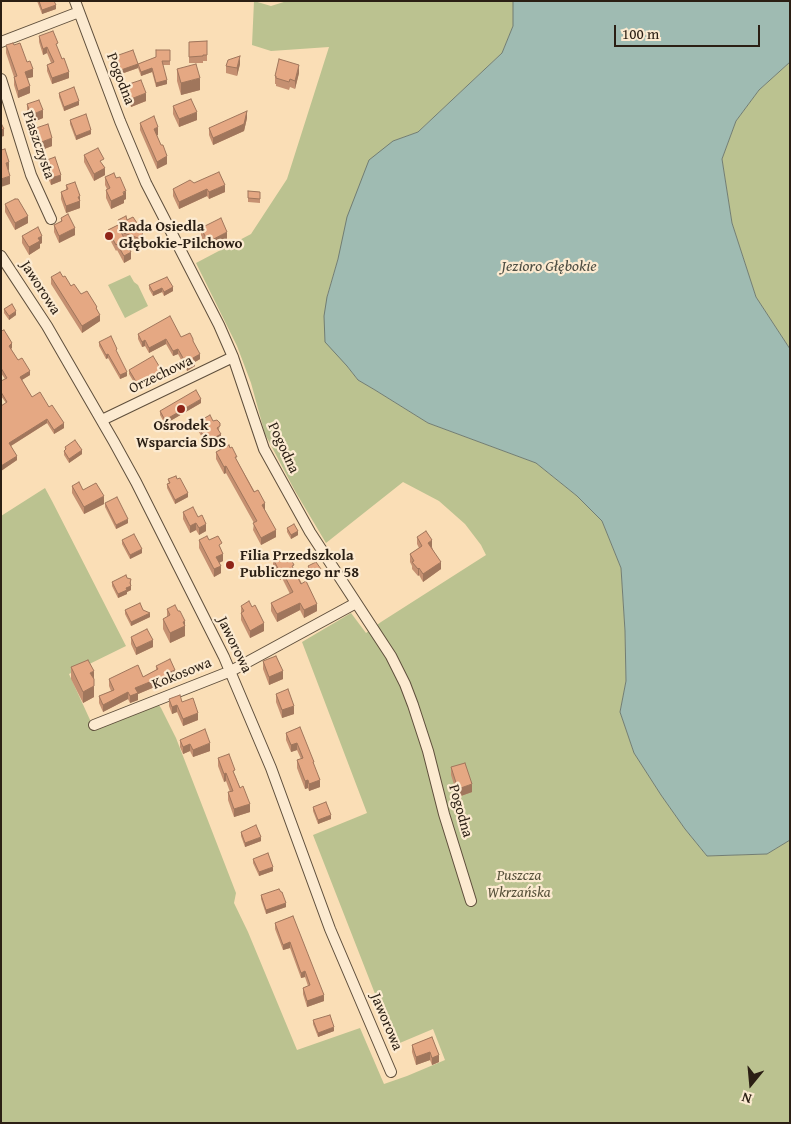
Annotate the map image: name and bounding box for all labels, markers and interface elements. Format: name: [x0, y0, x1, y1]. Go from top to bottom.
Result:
scale bar: [616, 15, 762, 47]
text: 100 m: [622, 23, 659, 44]
street label: Pogodna: [102, 50, 138, 108]
street label: Piaszczysta: [18, 109, 58, 181]
place label: Rada Osiedla Głębokie-Pilchowo: [119, 218, 242, 253]
marker: Rada Osiedla Głębokie-Pilchowo: [103, 230, 115, 242]
water label: Jezioro Głębokie: [501, 257, 597, 277]
street label: Jaworowa: [16, 258, 64, 318]
street label: Orzechowa: [126, 352, 196, 398]
marker: Ośrodek Wsparcia ŚDS: [175, 403, 187, 415]
place label: Ośrodek Wsparcia ŚDS: [136, 417, 226, 452]
street label: Pogodna: [263, 420, 303, 476]
place label: Filia Przedszkola Publicznego nr 58: [240, 547, 359, 582]
marker: Filia Przedszkola Publicznego nr 58: [224, 559, 236, 571]
street label: Jaworowa: [213, 614, 255, 676]
street label: Kokosowa: [150, 654, 214, 694]
street label: Pogodna: [444, 782, 476, 840]
park label: Puszcza Wkrzańska: [487, 867, 551, 902]
street label: Jaworowa: [366, 991, 406, 1053]
north arrow: [726, 1059, 776, 1109]
text: N: [739, 1087, 754, 1109]

